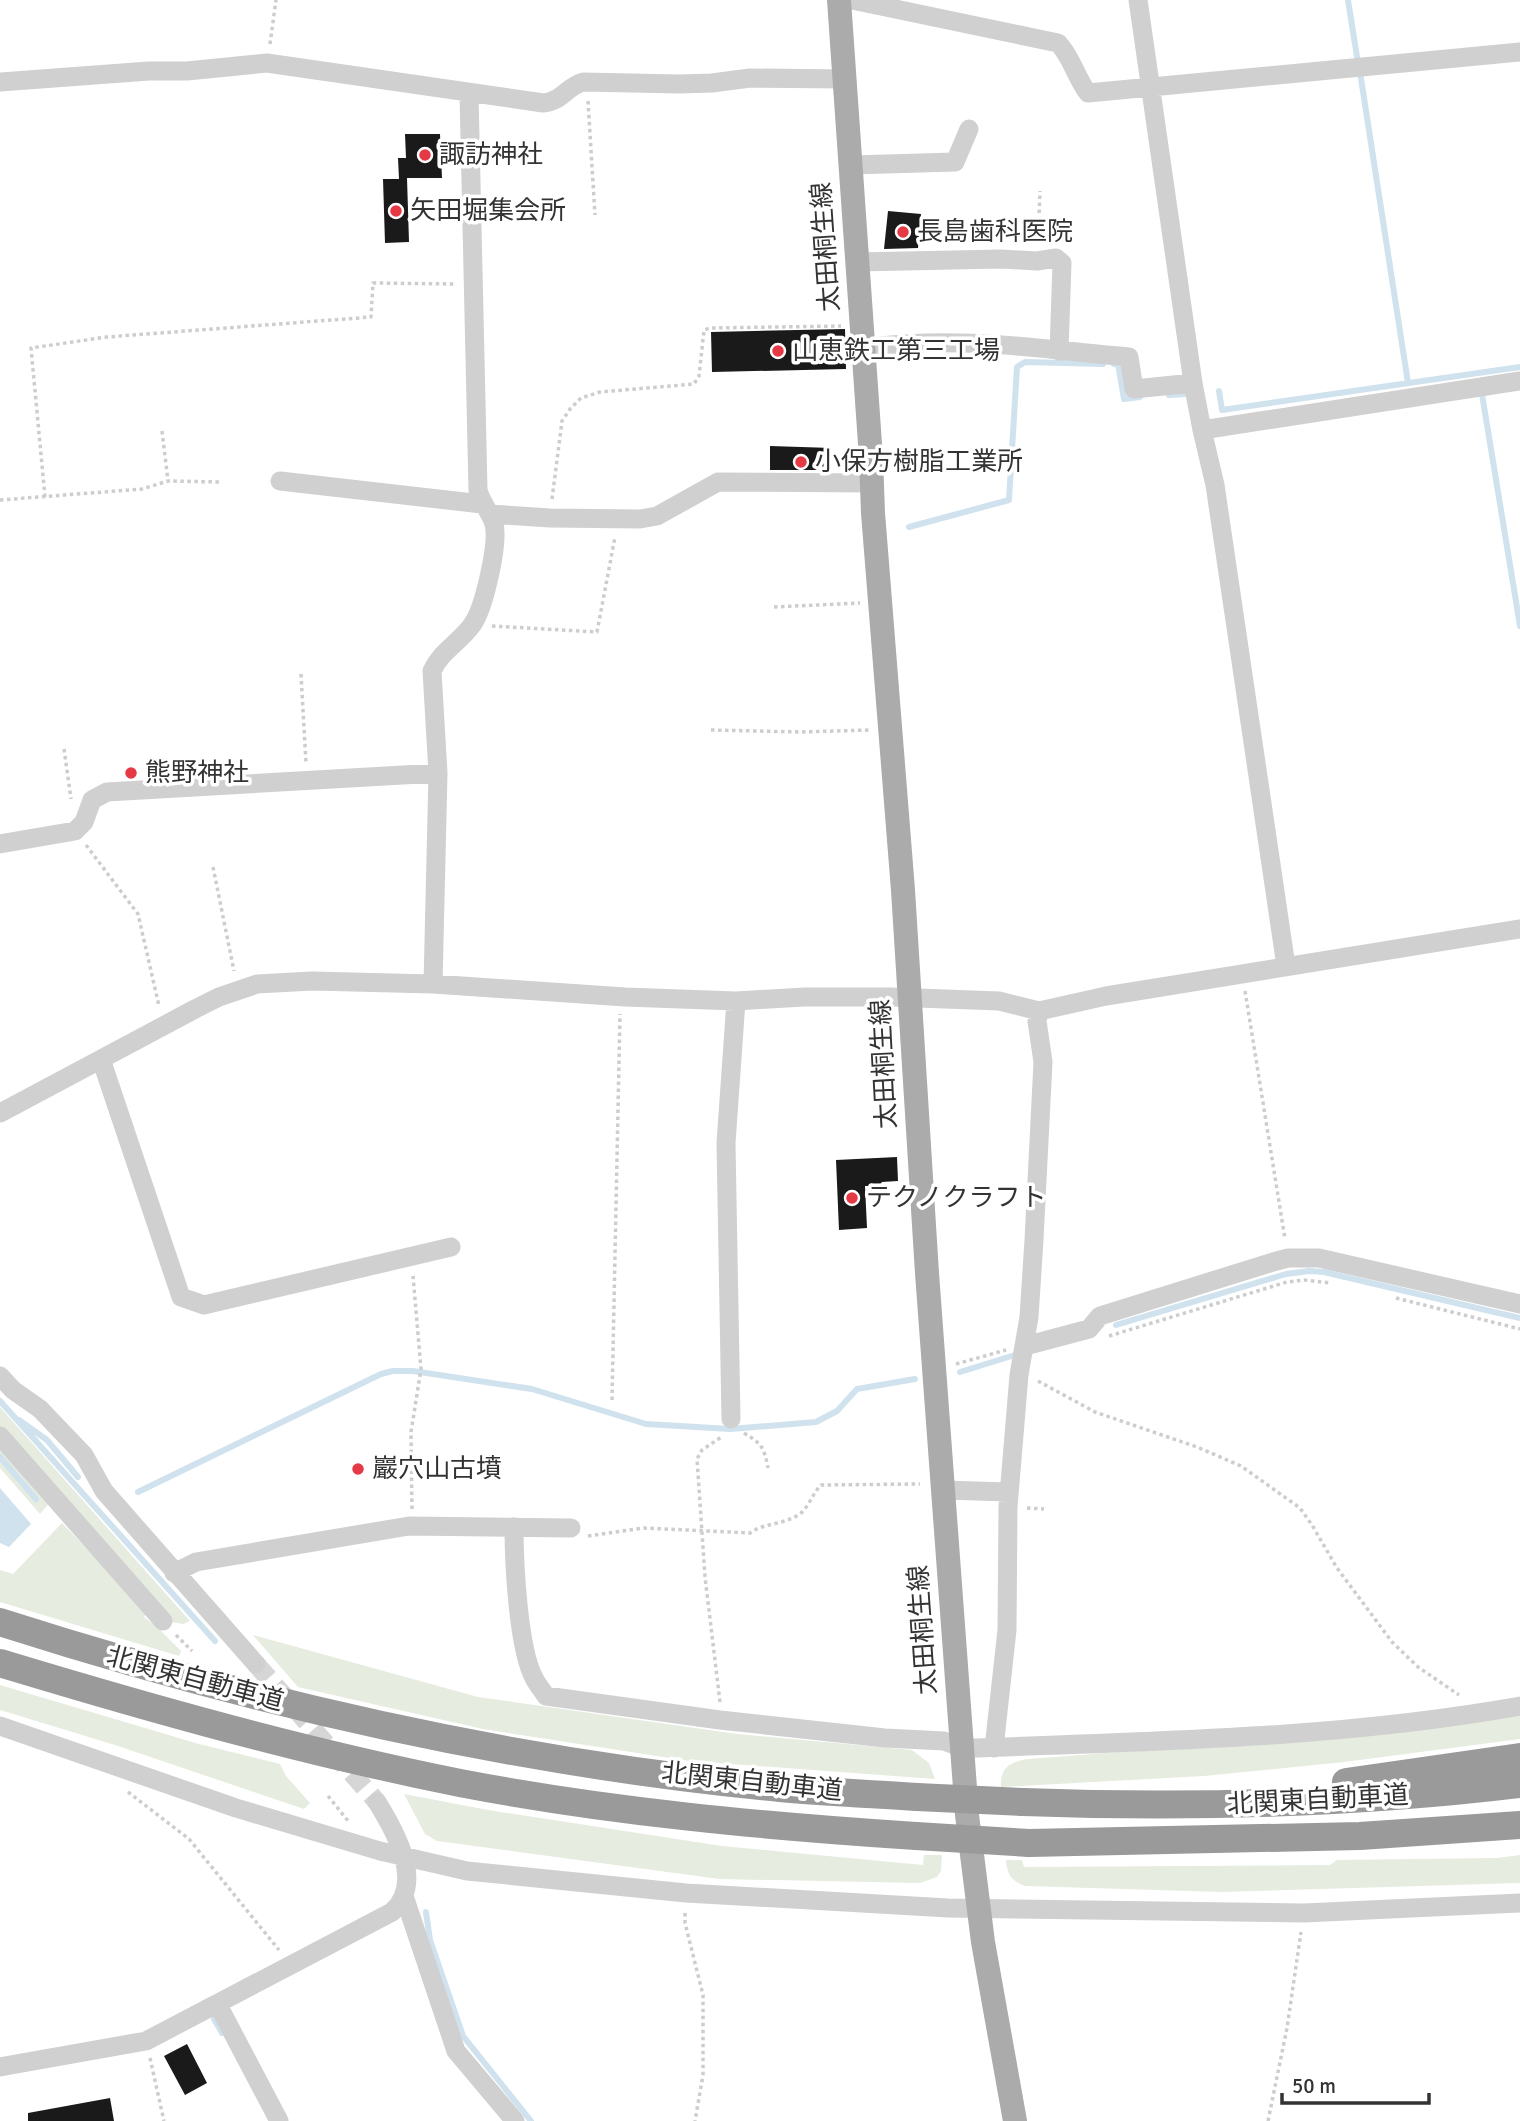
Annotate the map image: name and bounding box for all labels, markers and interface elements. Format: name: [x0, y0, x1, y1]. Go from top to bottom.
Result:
place label: 諏訪神社: [439, 139, 543, 171]
marker: 諏訪神社: [417, 147, 433, 163]
street label: 太田桐生線: [806, 181, 846, 313]
place label: 矢田堀集会所: [410, 195, 566, 227]
marker: 矢田堀集会所: [388, 203, 404, 219]
place label: 長島歯科医院: [917, 216, 1073, 248]
marker: 長島歯科医院: [895, 224, 911, 240]
place label: 山恵鉄工第三工場: [792, 335, 1000, 367]
marker: 山恵鉄工第三工場: [770, 343, 786, 359]
place label: 小保方樹脂工業所: [815, 446, 1023, 478]
marker: 小保方樹脂工業所: [793, 454, 809, 470]
place label: 熊野神社: [145, 757, 249, 789]
marker: 熊野神社: [123, 765, 139, 781]
street label: 太田桐生線: [865, 998, 903, 1130]
place label: テクノクラフト: [866, 1182, 1046, 1214]
marker: テクノクラフト: [844, 1190, 860, 1206]
place label: 巖穴山古墳: [372, 1453, 502, 1485]
marker: 巖穴山古墳: [350, 1461, 366, 1477]
street label: 太田桐生線: [903, 1564, 943, 1696]
street label: 北関東自動車道: [103, 1640, 287, 1718]
street label: 北関東自動車道: [660, 1757, 844, 1807]
street label: 北関東自動車道: [1226, 1779, 1410, 1821]
scale bar: [1282, 2062, 1429, 2106]
text: 50 m: [1292, 2073, 1336, 2099]

